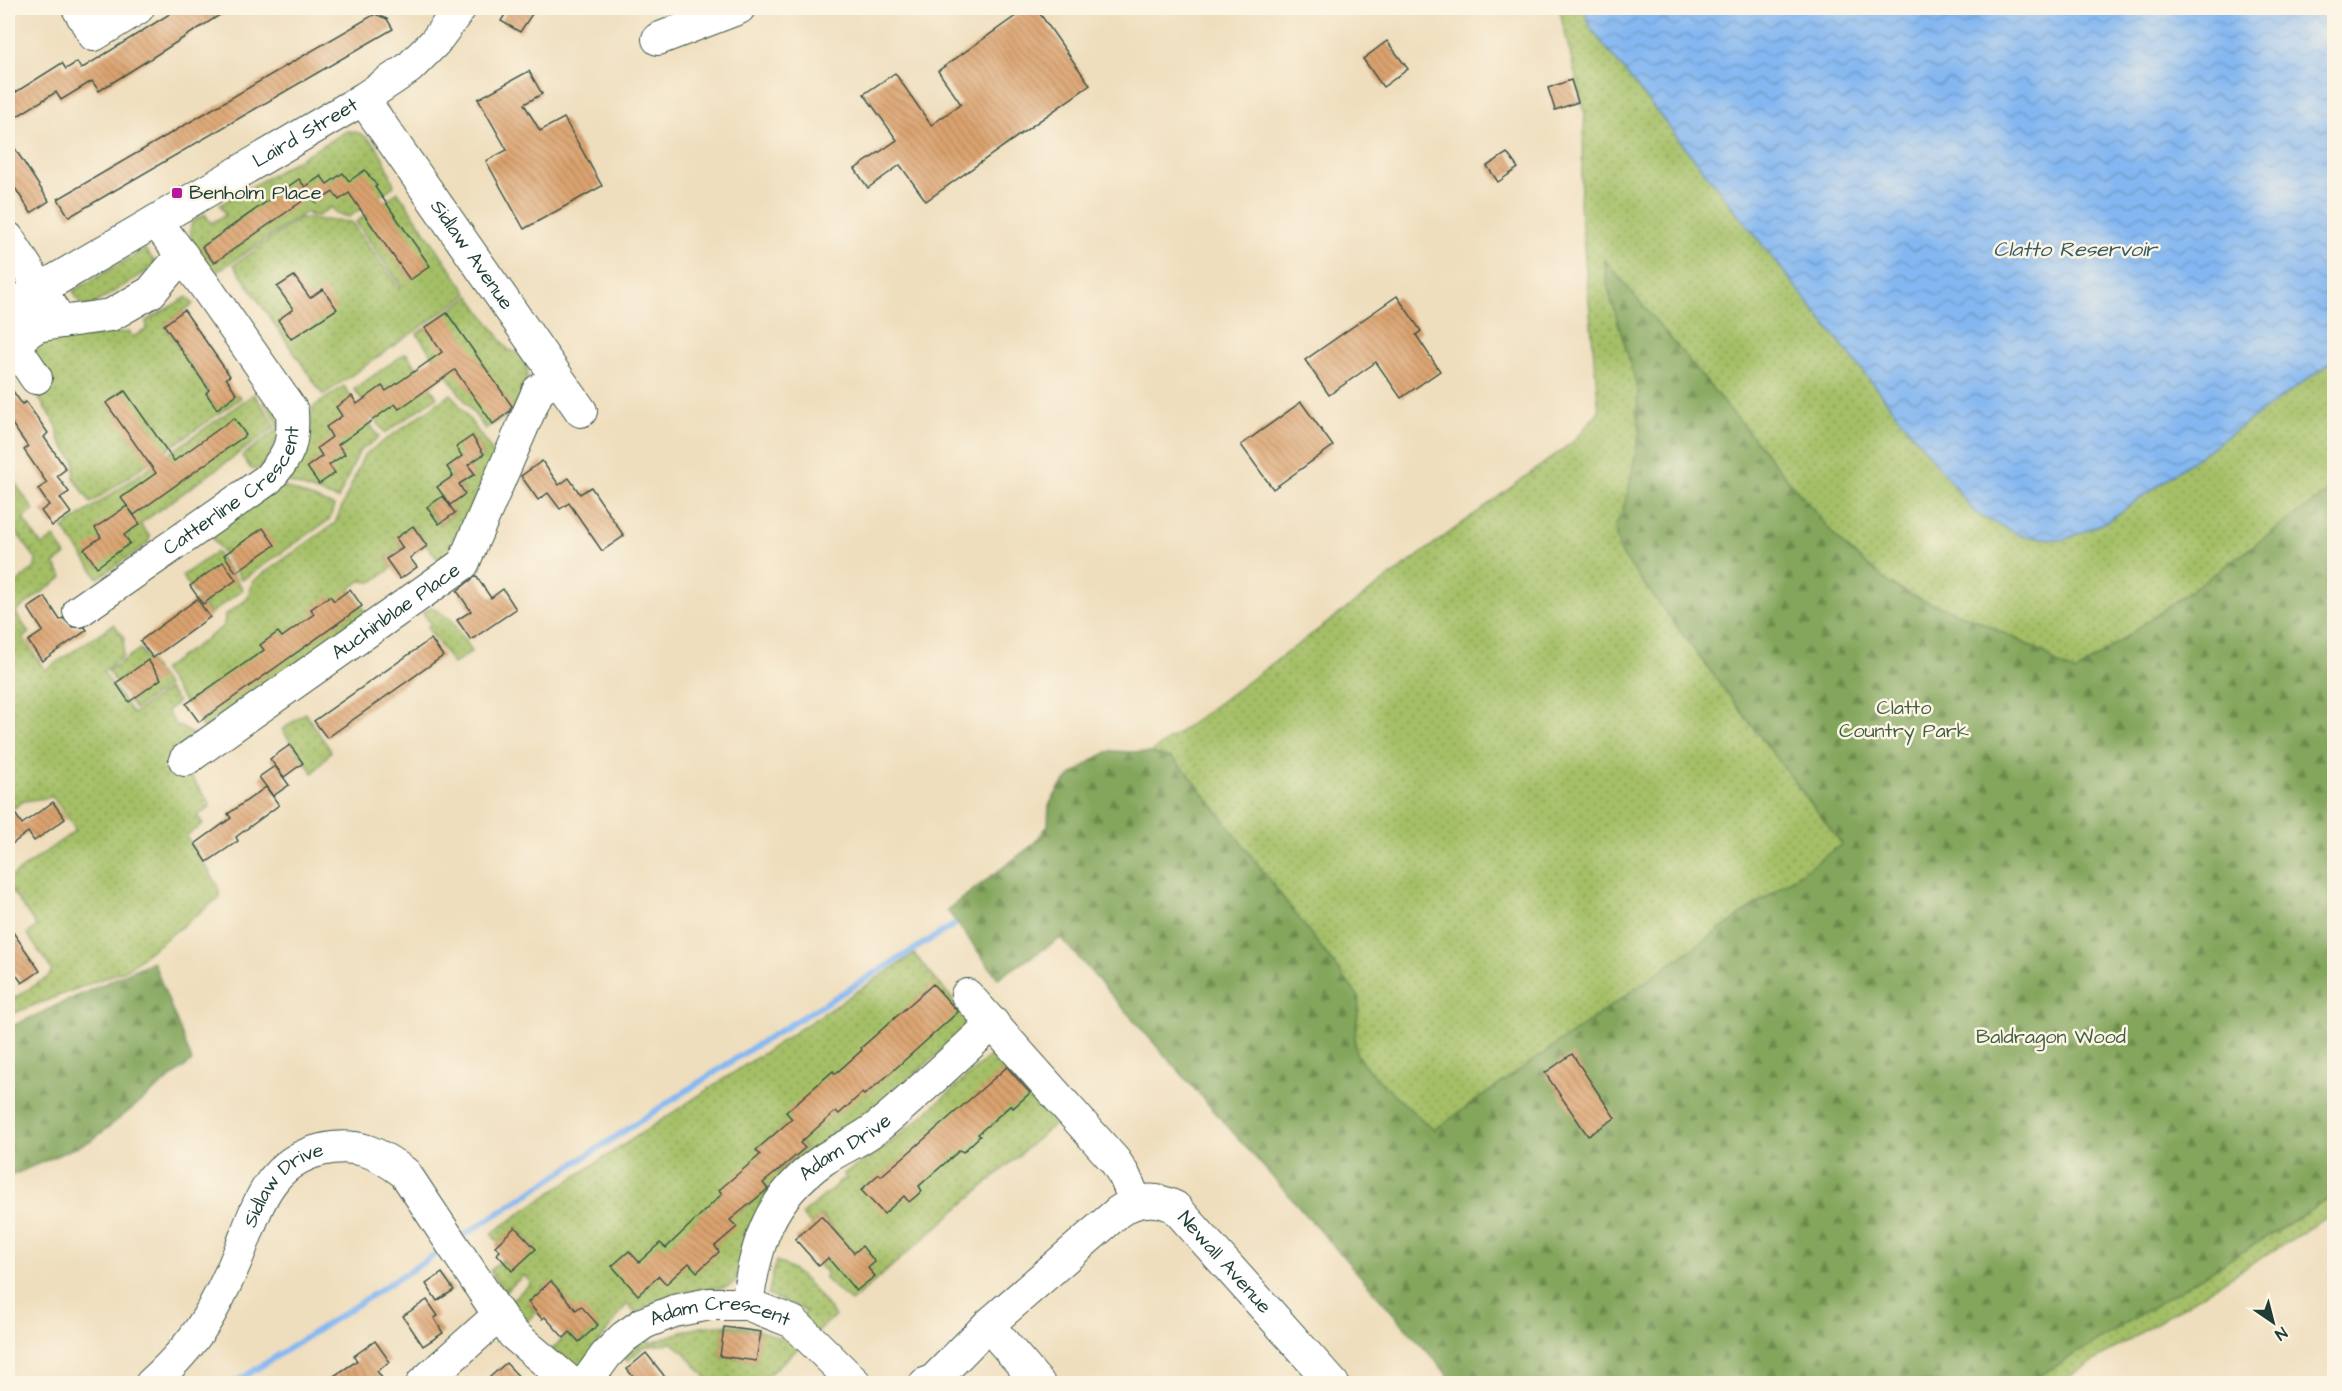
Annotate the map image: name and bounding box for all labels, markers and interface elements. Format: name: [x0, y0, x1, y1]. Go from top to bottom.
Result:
street label: Laird Street: [247, 91, 363, 175]
place label: Benholm Place: [189, 179, 322, 207]
marker: Benholm Place: [170, 186, 184, 200]
street label: Sidlaw Avenue: [423, 194, 520, 316]
water label: Clatto Reservoir: [1993, 235, 2159, 264]
street label: Catterline Crescent: [157, 425, 307, 562]
street label: Auchinblae Place: [326, 556, 466, 666]
park label: Clatto Country Park: [1839, 694, 1969, 746]
park label: Baldragon Wood: [1976, 1023, 2126, 1052]
street label: Adam Drive: [793, 1107, 898, 1187]
street label: Sidlaw Drive: [236, 1136, 327, 1231]
street label: Newall Avenue: [1171, 1205, 1278, 1320]
text: Adam Crescent: [645, 1290, 795, 1334]
north arrow: [2243, 1292, 2303, 1352]
street label: Adam Crescent: [648, 1314, 792, 1338]
text: N: [2271, 1322, 2291, 1345]

